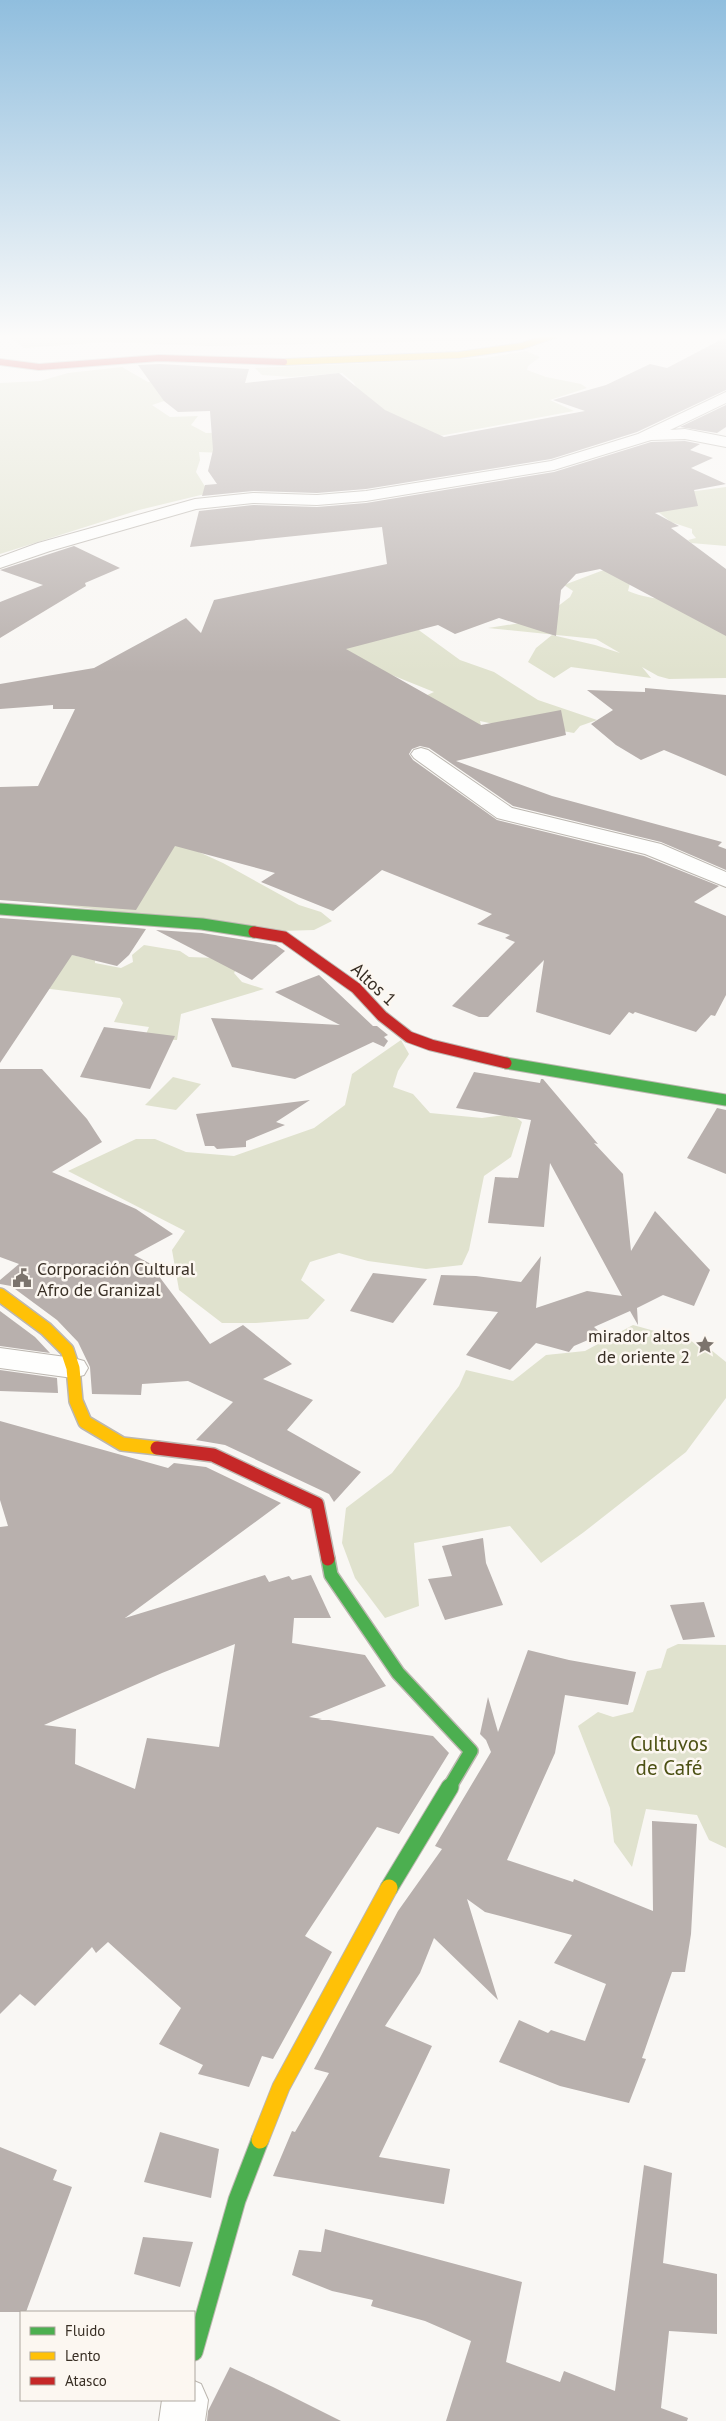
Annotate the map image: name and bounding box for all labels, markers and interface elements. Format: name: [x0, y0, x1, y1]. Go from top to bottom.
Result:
street label: Altos 1: [347, 957, 401, 1011]
place label: Corporación Cultural Afro de Granizal: [37, 1257, 196, 1301]
public building icon: Corporación Cultural Afro de Granizal: [11, 1267, 33, 1289]
place label: mirador altos de oriente 2: [588, 1324, 690, 1368]
place icon: mirador altos de oriente 2: [694, 1334, 716, 1356]
park label: Cultuvos de Café: [630, 1730, 708, 1781]
legend: [20, 2311, 195, 2401]
text: Fluido: [65, 2321, 105, 2340]
text: Lento: [65, 2346, 101, 2365]
text: Atasco: [65, 2371, 107, 2390]

